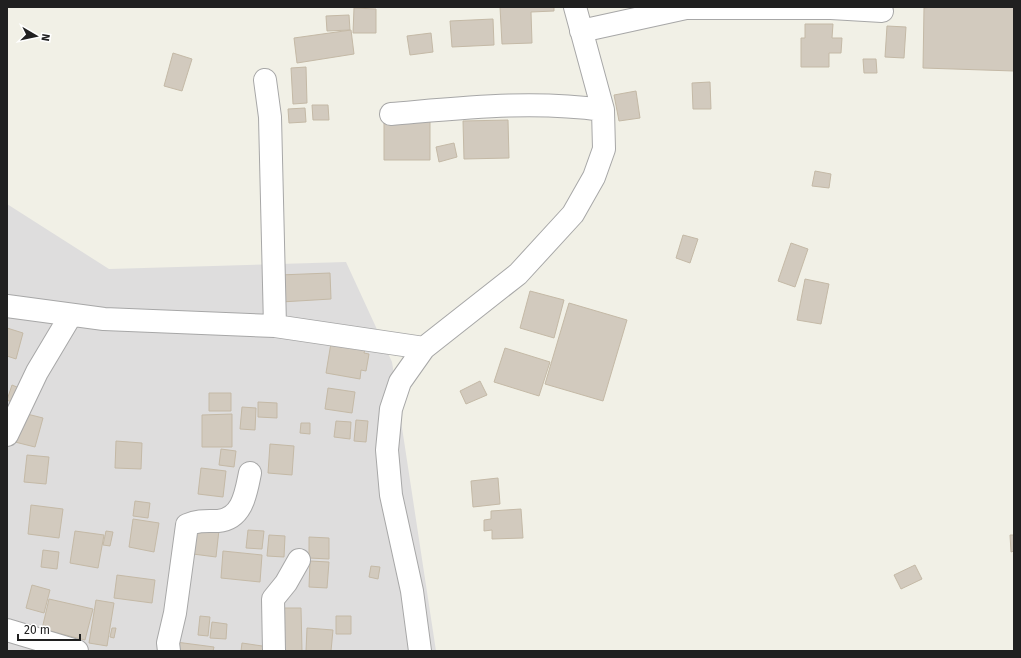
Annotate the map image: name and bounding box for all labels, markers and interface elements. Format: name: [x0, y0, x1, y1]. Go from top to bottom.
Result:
north arrow: [16, 16, 56, 56]
text: N: [38, 33, 52, 42]
scale bar: [18, 616, 80, 642]
text: 20 m: [24, 623, 50, 637]

